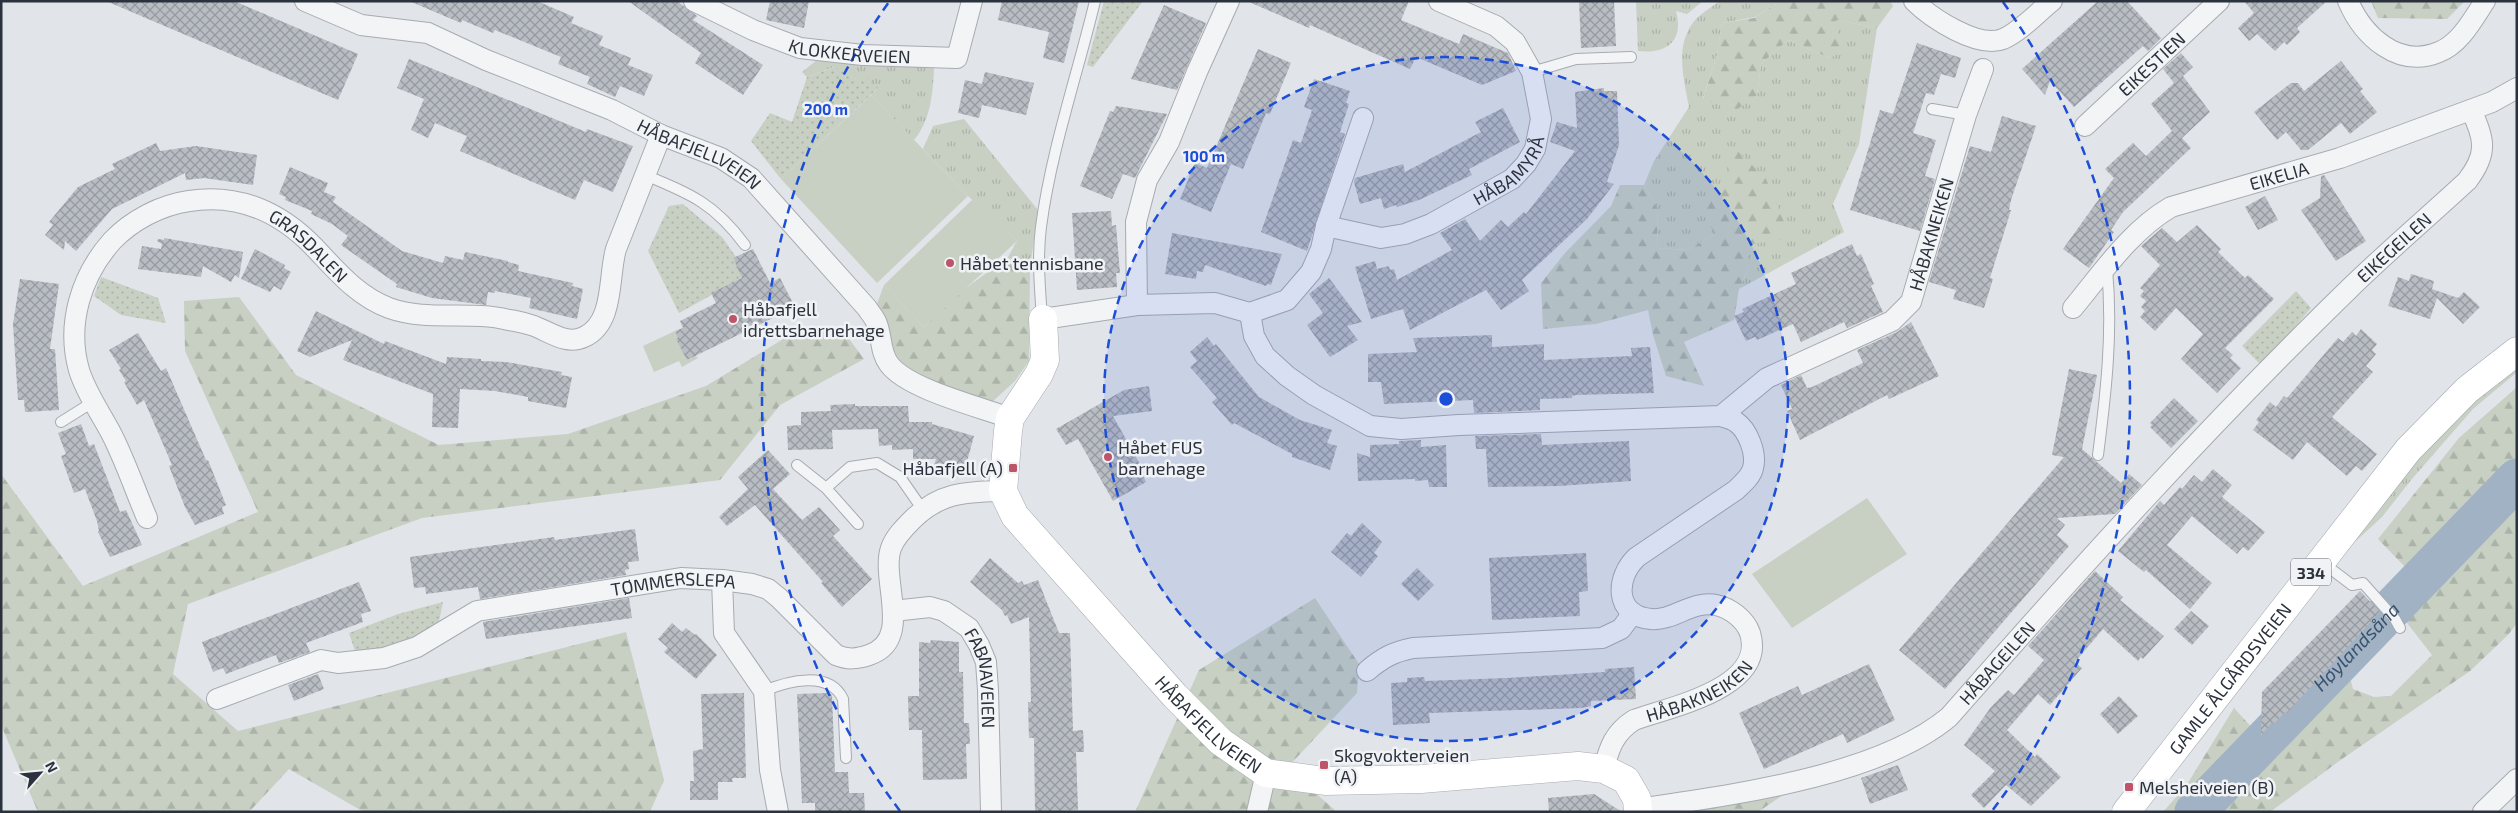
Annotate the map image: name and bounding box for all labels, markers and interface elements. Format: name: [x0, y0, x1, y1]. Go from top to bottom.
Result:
street label: EIKESTIEN: [2114, 27, 2190, 100]
street label: KLOKKERVEIEN: [785, 34, 911, 68]
text: 200 m: [804, 100, 848, 118]
street label: HÅBAFJELLVEIEN: [634, 114, 766, 193]
street label: HÅBAMYRÅ: [1469, 134, 1548, 210]
text: 100 m: [1183, 147, 1225, 165]
street label: EIKELIA: [2247, 156, 2312, 195]
street label: HÅBAKNEIKEN: [1904, 175, 1958, 293]
street label: GRASDALEN: [265, 204, 353, 287]
street label: EIKEGEILEN: [2352, 208, 2436, 287]
place label: Håbet tennisbane: [960, 252, 1104, 274]
marker: Håbet tennisbane: [944, 257, 956, 269]
place label: Håbafjell idrettsbarnehage: [743, 298, 885, 341]
marker: Håbafjell idrettsbarnehage: [727, 313, 739, 325]
centre of rings: [1437, 390, 1455, 408]
place label: Håbet FUS barnehage: [1118, 436, 1205, 479]
marker: Håbet FUS barnehage: [1102, 451, 1114, 463]
place label: Håbafjell (A): [902, 457, 1003, 479]
marker: Håbafjell (A): [1007, 462, 1019, 474]
road number: 334: [2291, 558, 2331, 586]
street label: TØMMERSLEPA: [609, 566, 738, 600]
water label: Høylandsåna: [2308, 597, 2404, 695]
street label: GAMLE ÅLGÅRDSVEIEN: [2164, 599, 2296, 759]
street label: HÅBAGEILEN: [1954, 617, 2039, 709]
street label: FABNAVEIEN: [960, 624, 1000, 729]
street label: HÅBAKNEIKEN: [1643, 656, 1757, 726]
street label: HÅBAFJELLVEIEN: [1151, 671, 1266, 778]
place label: Skogvokterveien (A): [1334, 744, 1470, 787]
north arrow: [15, 748, 65, 798]
text: N: [42, 759, 62, 775]
marker: Skogvokterveien (A): [1318, 759, 1330, 771]
place label: Melsheiveien (B): [2139, 776, 2274, 798]
marker: Melsheiveien (B): [2123, 781, 2135, 793]

